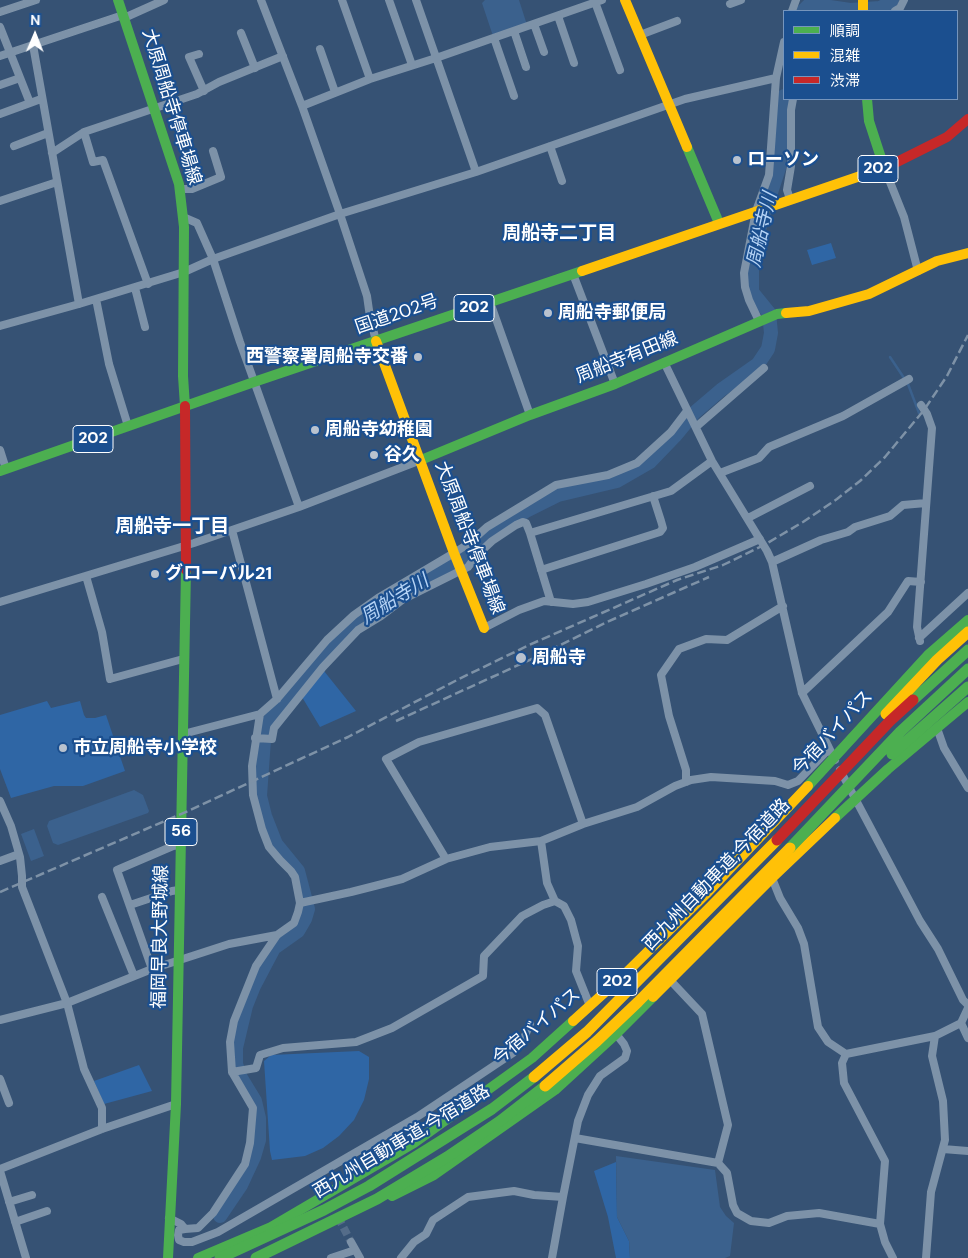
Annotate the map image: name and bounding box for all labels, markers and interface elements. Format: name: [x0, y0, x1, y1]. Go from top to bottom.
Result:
north arrow: [10, 10, 60, 60]
legend: [783, 10, 958, 100]
text: N: [30, 11, 41, 29]
text: 順調: [830, 21, 860, 41]
street label: 大原周船寺停車場線: [137, 26, 205, 188]
text: 混雑: [830, 46, 860, 66]
text: 渋滞: [830, 71, 860, 91]
place label: ローソン: [747, 149, 819, 171]
marker: ローソン: [731, 154, 743, 166]
road number: 202: [858, 156, 898, 182]
water label: 周船寺川: [743, 190, 783, 270]
district label: 周船寺二丁目: [502, 223, 616, 245]
street label: 国道202号: [353, 291, 441, 339]
road number: 202: [454, 294, 494, 322]
place label: 周船寺郵便局: [558, 302, 666, 324]
marker: 周船寺郵便局: [542, 307, 554, 319]
street label: 周船寺有田線: [573, 328, 681, 388]
place label: 西警察署周船寺交番: [246, 346, 408, 368]
marker: 西警察署周船寺交番: [412, 351, 424, 363]
place label: 周船寺幼稚園: [325, 419, 433, 441]
marker: 周船寺幼稚園: [309, 424, 321, 436]
road number: 202: [73, 426, 113, 452]
place label: 谷久: [384, 444, 420, 466]
marker: 谷久: [368, 449, 380, 461]
street label: 大原周船寺停車場線: [430, 459, 508, 617]
district label: 周船寺一丁目: [115, 516, 229, 538]
place label: グローバル21: [165, 563, 272, 585]
marker: グローバル21: [149, 568, 161, 580]
water label: 周船寺川: [357, 570, 433, 630]
place label: 周船寺: [532, 647, 586, 669]
marker: 周船寺: [514, 651, 528, 665]
street label: 今宿バイパス: [788, 686, 878, 780]
place label: 市立周船寺小学校: [73, 737, 217, 759]
marker: 市立周船寺小学校: [57, 742, 69, 754]
street label: 西九州自動車道;今宿道路: [639, 795, 795, 955]
road number: 56: [165, 819, 197, 846]
street label: 福岡早良大野城線: [149, 865, 173, 1009]
road number: 202: [597, 969, 637, 996]
street label: 今宿バイパス: [489, 984, 585, 1070]
street label: 西九州自動車道;今宿道路: [310, 1081, 494, 1203]

